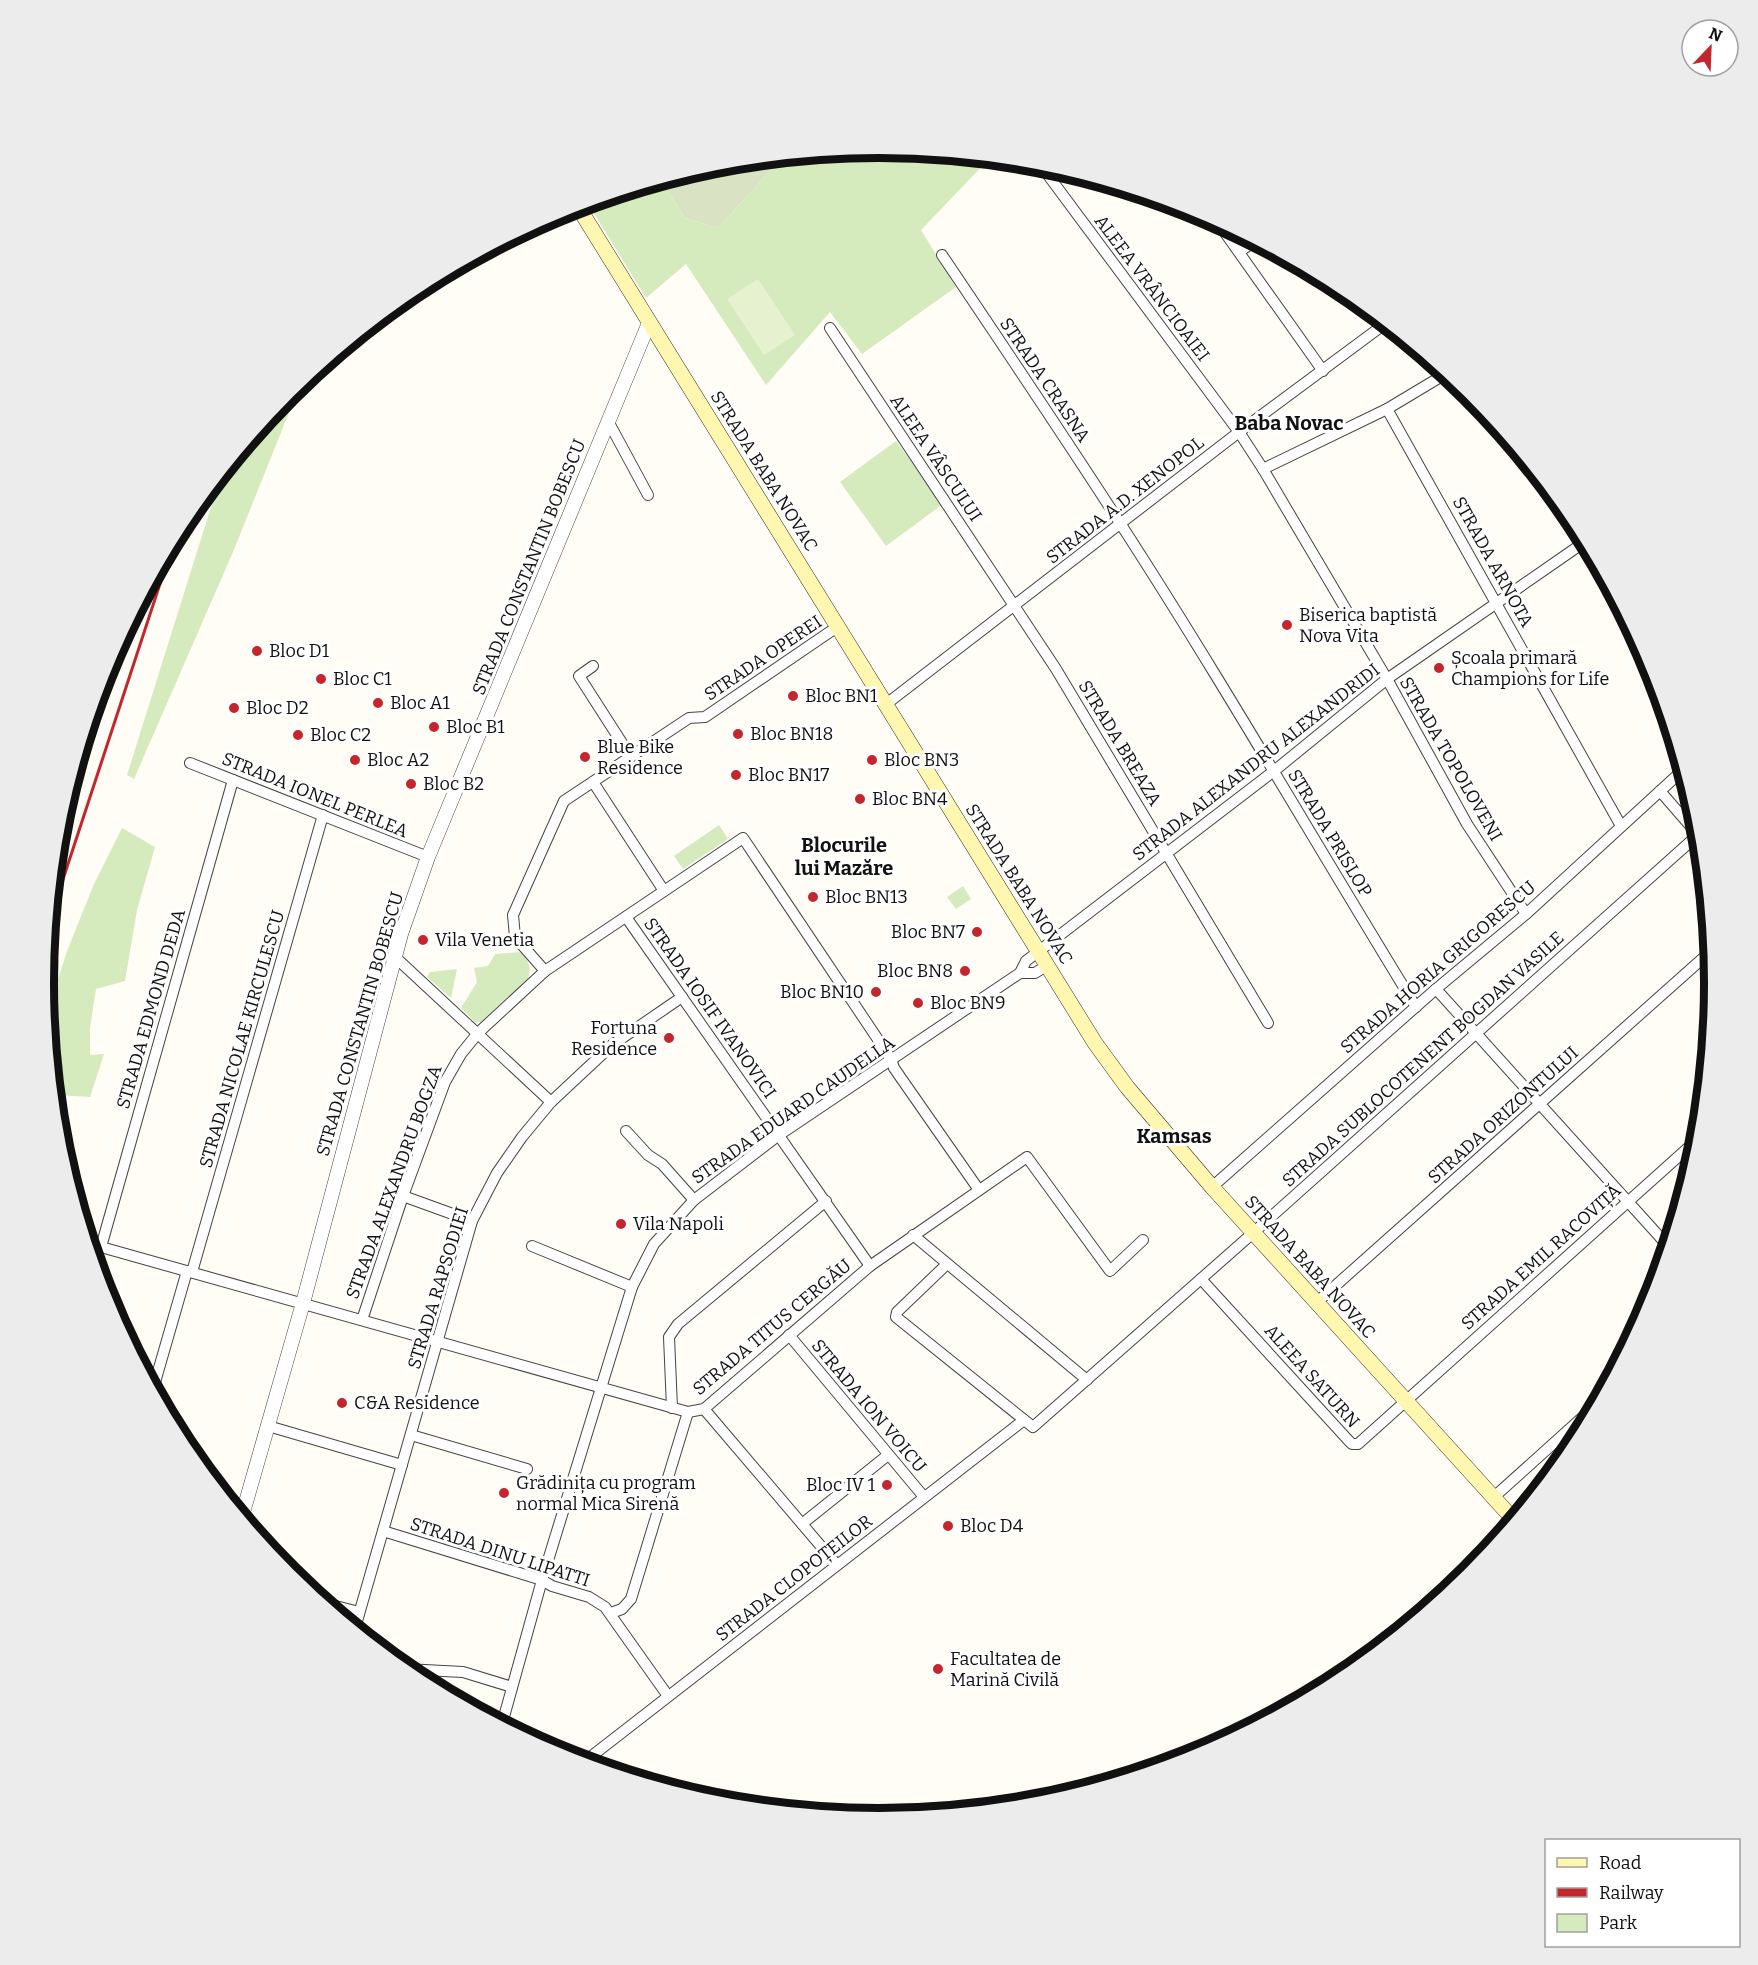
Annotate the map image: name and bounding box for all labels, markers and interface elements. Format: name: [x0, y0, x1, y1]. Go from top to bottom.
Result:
north arrow: [1680, 18, 1740, 78]
text: N: [1706, 23, 1725, 46]
street label: ALEEA VRÂNCIOAIEI: [1090, 210, 1214, 366]
street label: STRADA CRASNA: [995, 314, 1095, 447]
street label: STRADA BABA NOVAC: [706, 387, 822, 555]
street label: ALEEA VÂSCULUI: [885, 390, 987, 526]
district label: Baba Novac: [1234, 411, 1344, 435]
street label: STRADA A.D. XENOPOL: [1042, 432, 1208, 568]
street label: STRADA CONSTANTIN BOBESCU: [467, 436, 591, 698]
street label: STRADA ARNOTA: [1448, 493, 1538, 631]
place label: Biserica baptistă Nova Vita: [1299, 604, 1437, 647]
street label: STRADA OPEREI: [700, 611, 826, 705]
marker: Biserica baptistă Nova Vita: [1280, 618, 1294, 632]
place label: Bloc D1: [269, 640, 330, 662]
marker: Bloc D1: [250, 644, 264, 658]
place label: Școala primară Champions for Life: [1451, 647, 1609, 690]
street label: STRADA ALEXANDRU ALEXANDRIDI: [1128, 659, 1384, 865]
marker: Școala primară Champions for Life: [1432, 661, 1446, 675]
place label: Bloc C1: [333, 668, 392, 690]
marker: Bloc C1: [314, 672, 328, 686]
street label: STRADA TOPOLOVENI: [1395, 673, 1507, 845]
street label: STRADA BREAZA: [1074, 676, 1166, 810]
place label: Bloc BN1: [805, 685, 878, 707]
marker: Bloc BN1: [786, 689, 800, 703]
place label: Bloc A1: [390, 692, 450, 714]
marker: Bloc A1: [371, 696, 385, 710]
place label: Bloc D2: [246, 697, 308, 719]
marker: Bloc D2: [227, 701, 241, 715]
place label: Bloc B1: [446, 716, 505, 738]
marker: Bloc B1: [427, 720, 441, 734]
place label: Bloc BN18: [750, 723, 833, 745]
place label: Bloc C2: [310, 724, 371, 746]
marker: Bloc BN18: [731, 727, 745, 741]
marker: Bloc C2: [291, 728, 305, 742]
place label: Blue Bike Residence: [597, 736, 683, 779]
street label: STRADA IONEL PERLEA: [219, 748, 411, 843]
place label: Bloc A2: [367, 749, 429, 771]
place label: Bloc BN3: [884, 749, 959, 771]
marker: Blue Bike Residence: [578, 750, 592, 764]
marker: Bloc A2: [348, 753, 362, 767]
marker: Bloc BN3: [865, 753, 879, 767]
place label: Bloc BN17: [748, 764, 829, 786]
street label: STRADA PRISLOP: [1283, 765, 1377, 901]
marker: Bloc BN17: [729, 768, 743, 782]
place label: Bloc B2: [423, 773, 484, 795]
marker: Bloc B2: [404, 777, 418, 791]
place label: Bloc BN4: [872, 788, 948, 810]
marker: Bloc BN4: [853, 792, 867, 806]
street label: STRADA BABA NOVAC: [961, 800, 1077, 968]
district label: Blocurile lui Mazăre: [795, 833, 893, 880]
street label: STRADA HORIA GRIGORESCU: [1336, 876, 1540, 1058]
place label: Bloc BN13: [825, 886, 908, 908]
street label: STRADA CONSTANTIN BOBESCU: [312, 889, 408, 1159]
marker: Bloc BN13: [806, 890, 820, 904]
street label: STRADA EDMOND DEDA: [112, 906, 190, 1111]
street label: STRADA NICOLAE KIRCULESCU: [195, 908, 289, 1170]
street label: STRADA IOSIF IVANOVICI: [639, 914, 781, 1102]
place label: Bloc BN7: [891, 921, 965, 943]
marker: Bloc BN7: [970, 925, 984, 939]
street label: STRADA SUBLOCOTENENT BOGDAN VASILE: [1278, 927, 1568, 1191]
place label: Vila Venetia: [435, 929, 534, 951]
marker: Vila Venetia: [416, 933, 430, 947]
place label: Bloc BN8: [877, 960, 953, 982]
marker: Bloc BN8: [958, 964, 972, 978]
place label: Bloc BN10: [780, 981, 864, 1003]
marker: Bloc BN10: [869, 985, 883, 999]
place label: Bloc BN9: [930, 992, 1006, 1014]
marker: Bloc BN9: [911, 996, 925, 1010]
place label: Fortuna Residence: [571, 1017, 657, 1060]
marker: Fortuna Residence: [662, 1031, 676, 1045]
street label: STRADA EDUARD CAUDELLA: [687, 1031, 899, 1189]
street label: STRADA ORIZONTULUI: [1423, 1042, 1583, 1188]
street label: STRADA ALEXANDRU BOGZA: [341, 1062, 447, 1302]
district label: Kamsas: [1136, 1124, 1212, 1148]
street label: STRADA EMIL RACOVIȚĂ: [1457, 1179, 1626, 1335]
street label: STRADA BABA NOVAC: [1240, 1191, 1380, 1343]
street label: STRADA RAPSODIEI: [403, 1204, 473, 1372]
place label: Vila Napoli: [633, 1213, 724, 1235]
marker: Vila Napoli: [614, 1217, 628, 1231]
street label: STRADA TITUS CERGĂU: [688, 1254, 856, 1400]
street label: ALEEA SATURN: [1260, 1320, 1364, 1432]
street label: STRADA ION VOICU: [807, 1335, 931, 1477]
place label: C&A Residence: [354, 1392, 480, 1414]
marker: C&A Residence: [335, 1396, 349, 1410]
place label: Grădinița cu program normal Mica Sirenă: [516, 1472, 696, 1515]
place label: Bloc IV 1: [806, 1474, 876, 1496]
marker: Bloc IV 1: [880, 1478, 894, 1492]
marker: Grădinița cu program normal Mica Sirenă: [497, 1486, 511, 1500]
street label: STRADA CLOPOȚEILOR: [711, 1510, 878, 1647]
street label: STRADA DINU LIPATTI: [407, 1513, 593, 1591]
place label: Bloc D4: [960, 1515, 1024, 1537]
marker: Bloc D4: [941, 1519, 955, 1533]
place label: Facultatea de Marină Civilă: [950, 1648, 1061, 1691]
marker: Facultatea de Marină Civilă: [931, 1662, 945, 1676]
legend: [1545, 1839, 1740, 1947]
text: Road: [1599, 1852, 1642, 1874]
text: Railway: [1599, 1882, 1664, 1904]
text: Park: [1599, 1912, 1638, 1934]

